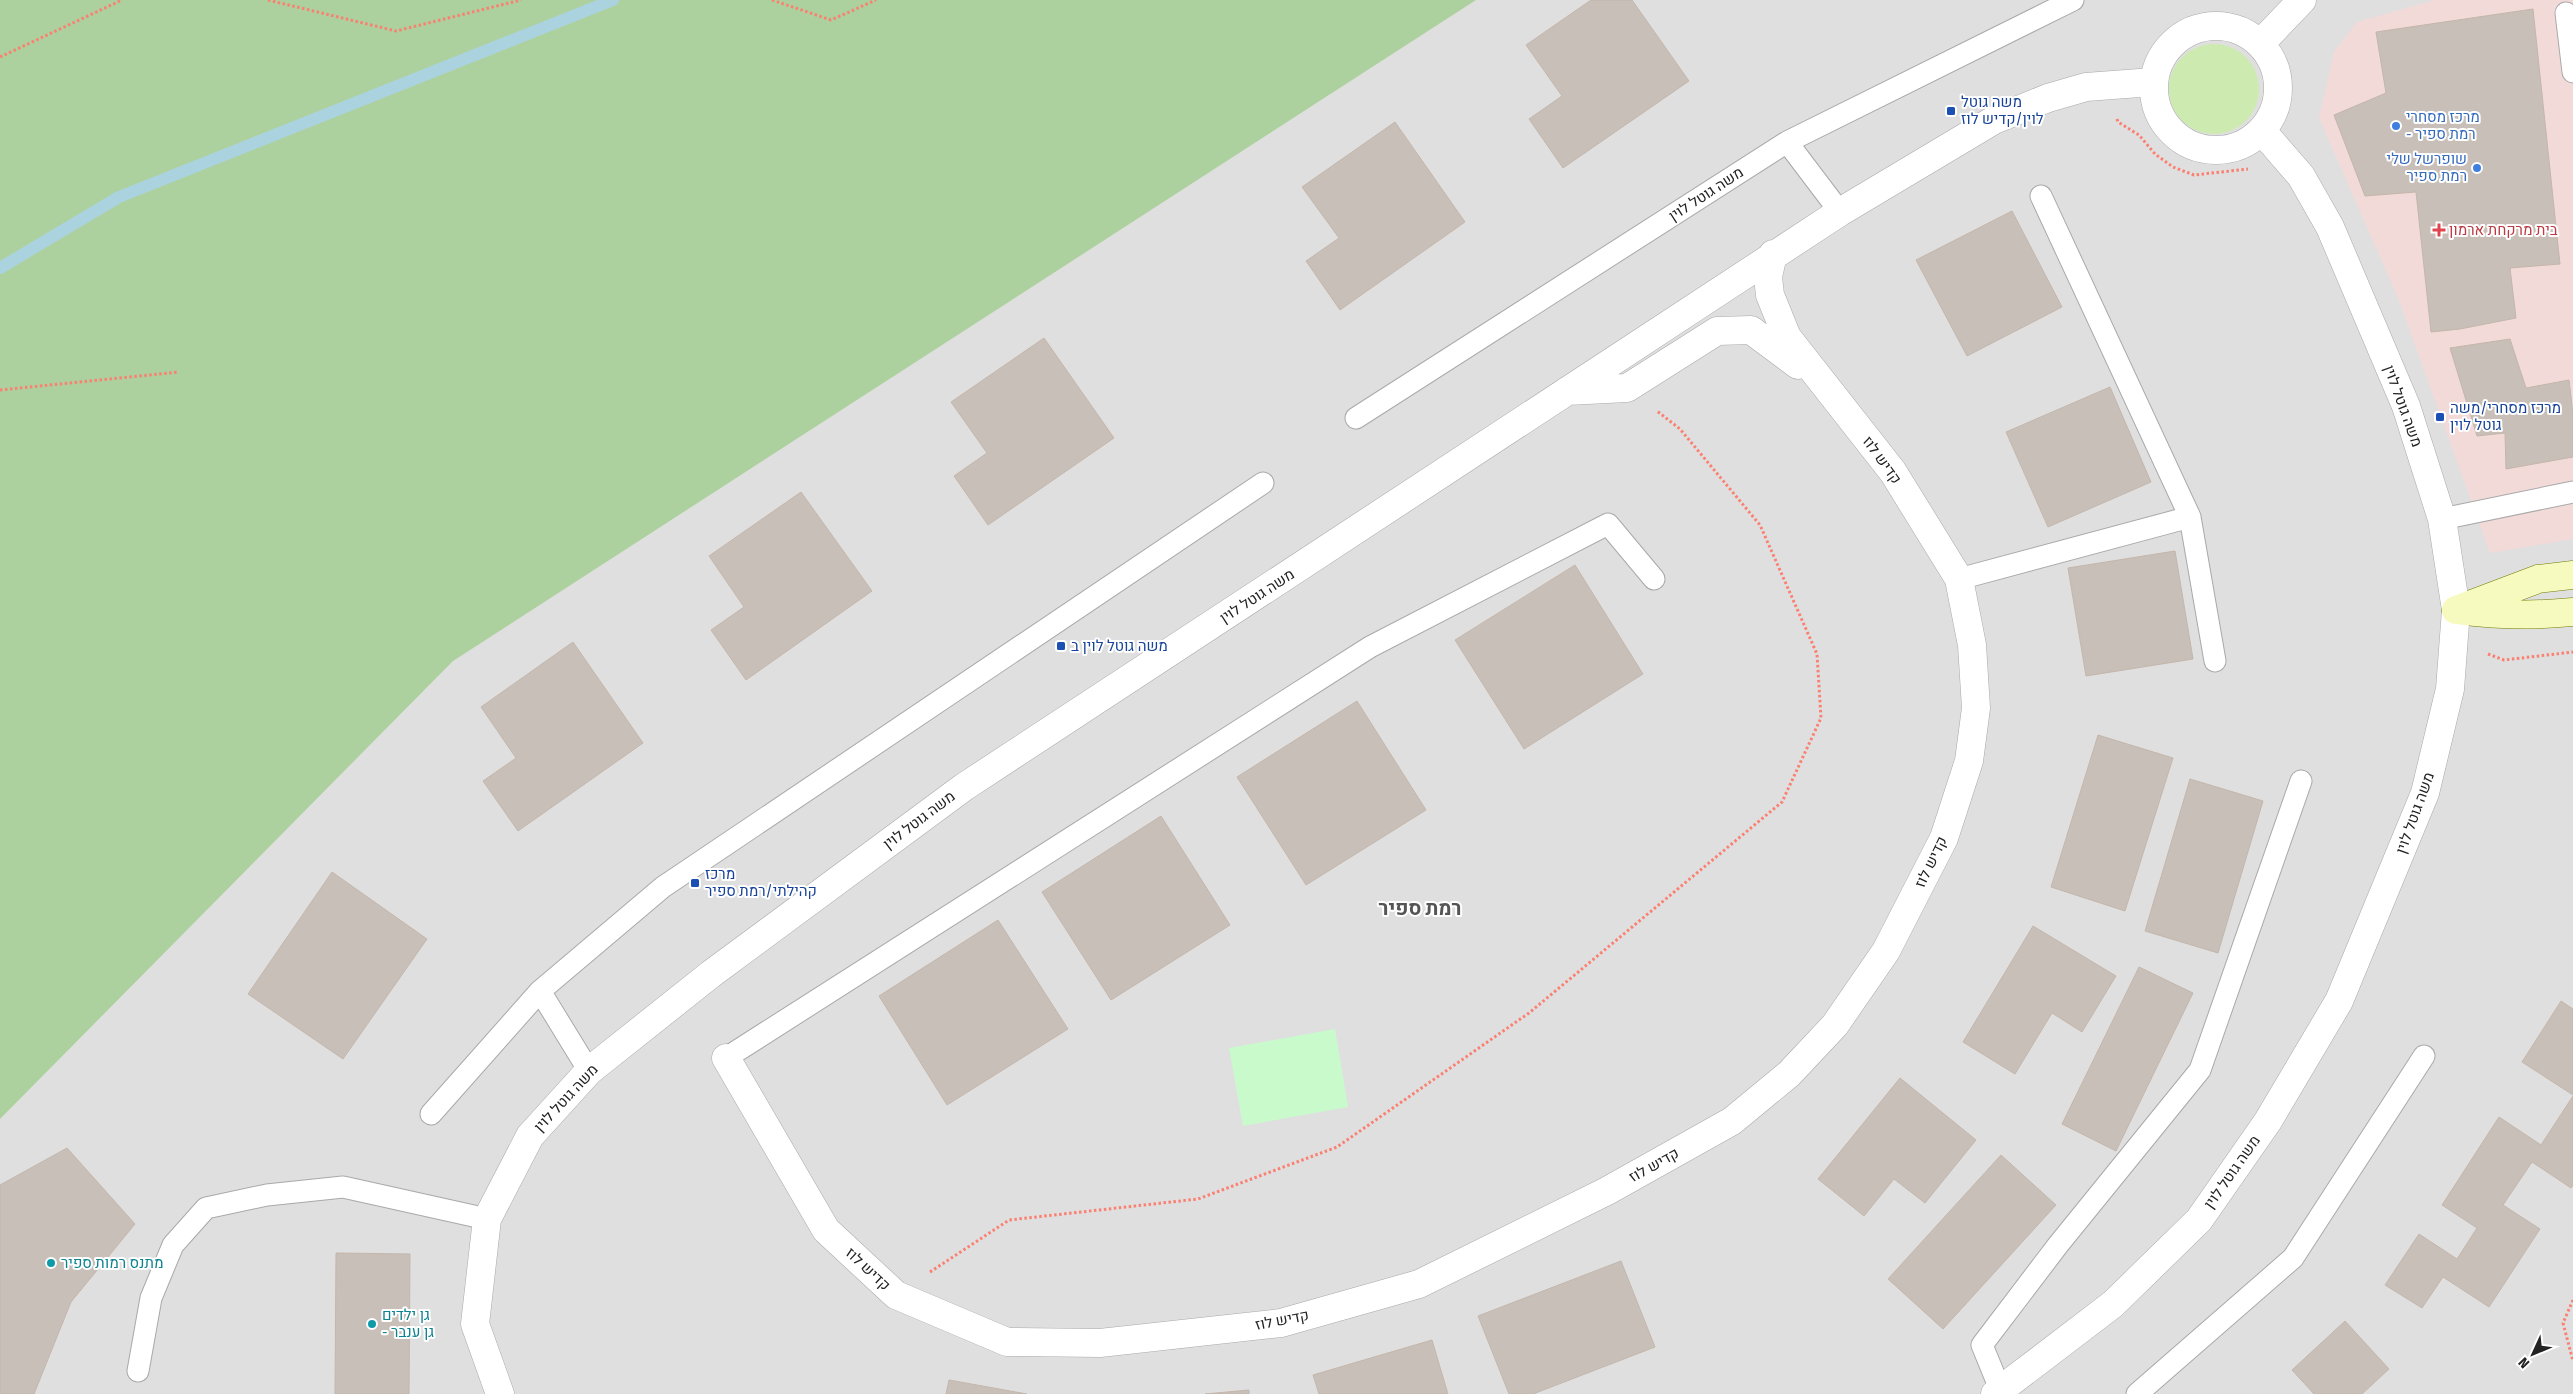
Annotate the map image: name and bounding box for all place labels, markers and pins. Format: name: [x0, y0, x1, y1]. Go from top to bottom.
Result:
place label: משה גוטל לוין/קדיש לוז: [1961, 93, 2044, 128]
marker: משה גוטל לוין/קדיש לוז: [1945, 105, 1957, 117]
place label: מרכז מסחרי - רמת ספיר: [2406, 108, 2480, 143]
marker: מרכז מסחרי - רמת ספיר: [2390, 120, 2402, 132]
place label: שופרשל שלי רמת ספיר: [2387, 150, 2467, 185]
marker: שופרשל שלי רמת ספיר: [2471, 162, 2483, 174]
place label: בית מרקחת ארמון: [2449, 221, 2558, 239]
marker: בית מרקחת ארמון: [2433, 224, 2445, 236]
place label: מרכז מסחרי/משה גוטל לוין: [2450, 399, 2561, 434]
marker: מרכז מסחרי/משה גוטל לוין: [2434, 411, 2446, 423]
place label: משה גוטל לוין ב: [1071, 637, 1168, 655]
marker: משה גוטל לוין ב: [1055, 640, 1067, 652]
place label: מרכז קהילתי/רמת ספיר: [705, 865, 817, 900]
marker: מרכז קהילתי/רמת ספיר: [689, 877, 701, 889]
place label: מתנס רמות ספיר: [61, 1254, 163, 1272]
marker: מתנס רמות ספיר: [45, 1257, 57, 1269]
place label: גן ילדים - גן ענבר: [382, 1306, 434, 1341]
marker: גן ילדים - גן ענבר: [366, 1318, 378, 1330]

